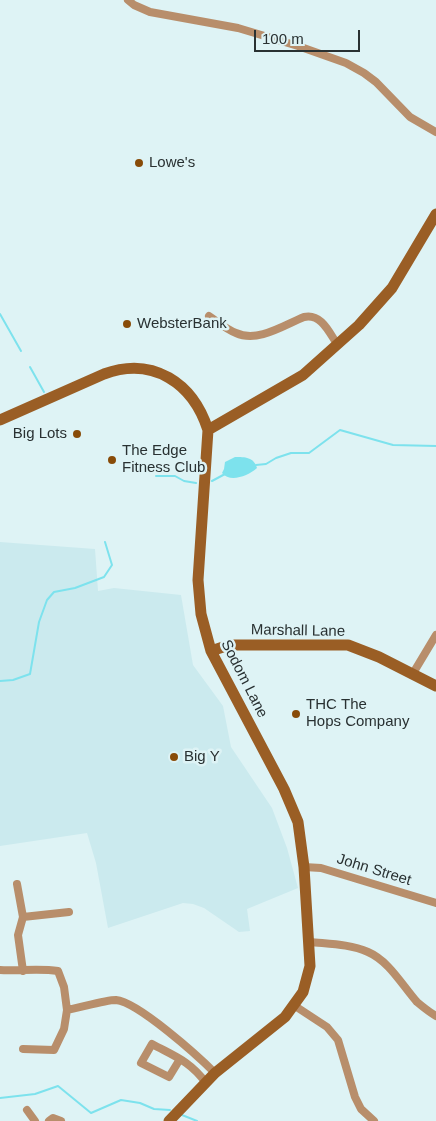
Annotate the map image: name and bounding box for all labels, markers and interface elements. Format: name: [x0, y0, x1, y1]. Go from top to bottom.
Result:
scale bar: [256, 20, 362, 52]
text: 100 m: [262, 30, 304, 47]
place label: Lowe's: [149, 154, 195, 172]
marker: Lowe's: [133, 157, 145, 169]
place label: WebsterBank: [137, 315, 227, 333]
marker: WebsterBank: [121, 318, 133, 330]
place label: Big Lots: [13, 425, 67, 443]
marker: Big Lots: [71, 428, 83, 440]
place label: The Edge Fitness Club: [122, 442, 205, 477]
marker: The Edge Fitness Club: [106, 454, 118, 466]
street label: Marshall Lane: [251, 621, 345, 641]
street label: Sodom Lane: [217, 637, 271, 721]
place label: THC The Hops Company: [306, 696, 409, 731]
marker: THC The Hops Company: [290, 708, 302, 720]
place label: Big Y: [184, 748, 220, 766]
marker: Big Y: [168, 751, 180, 763]
street label: John Street: [335, 850, 413, 890]

